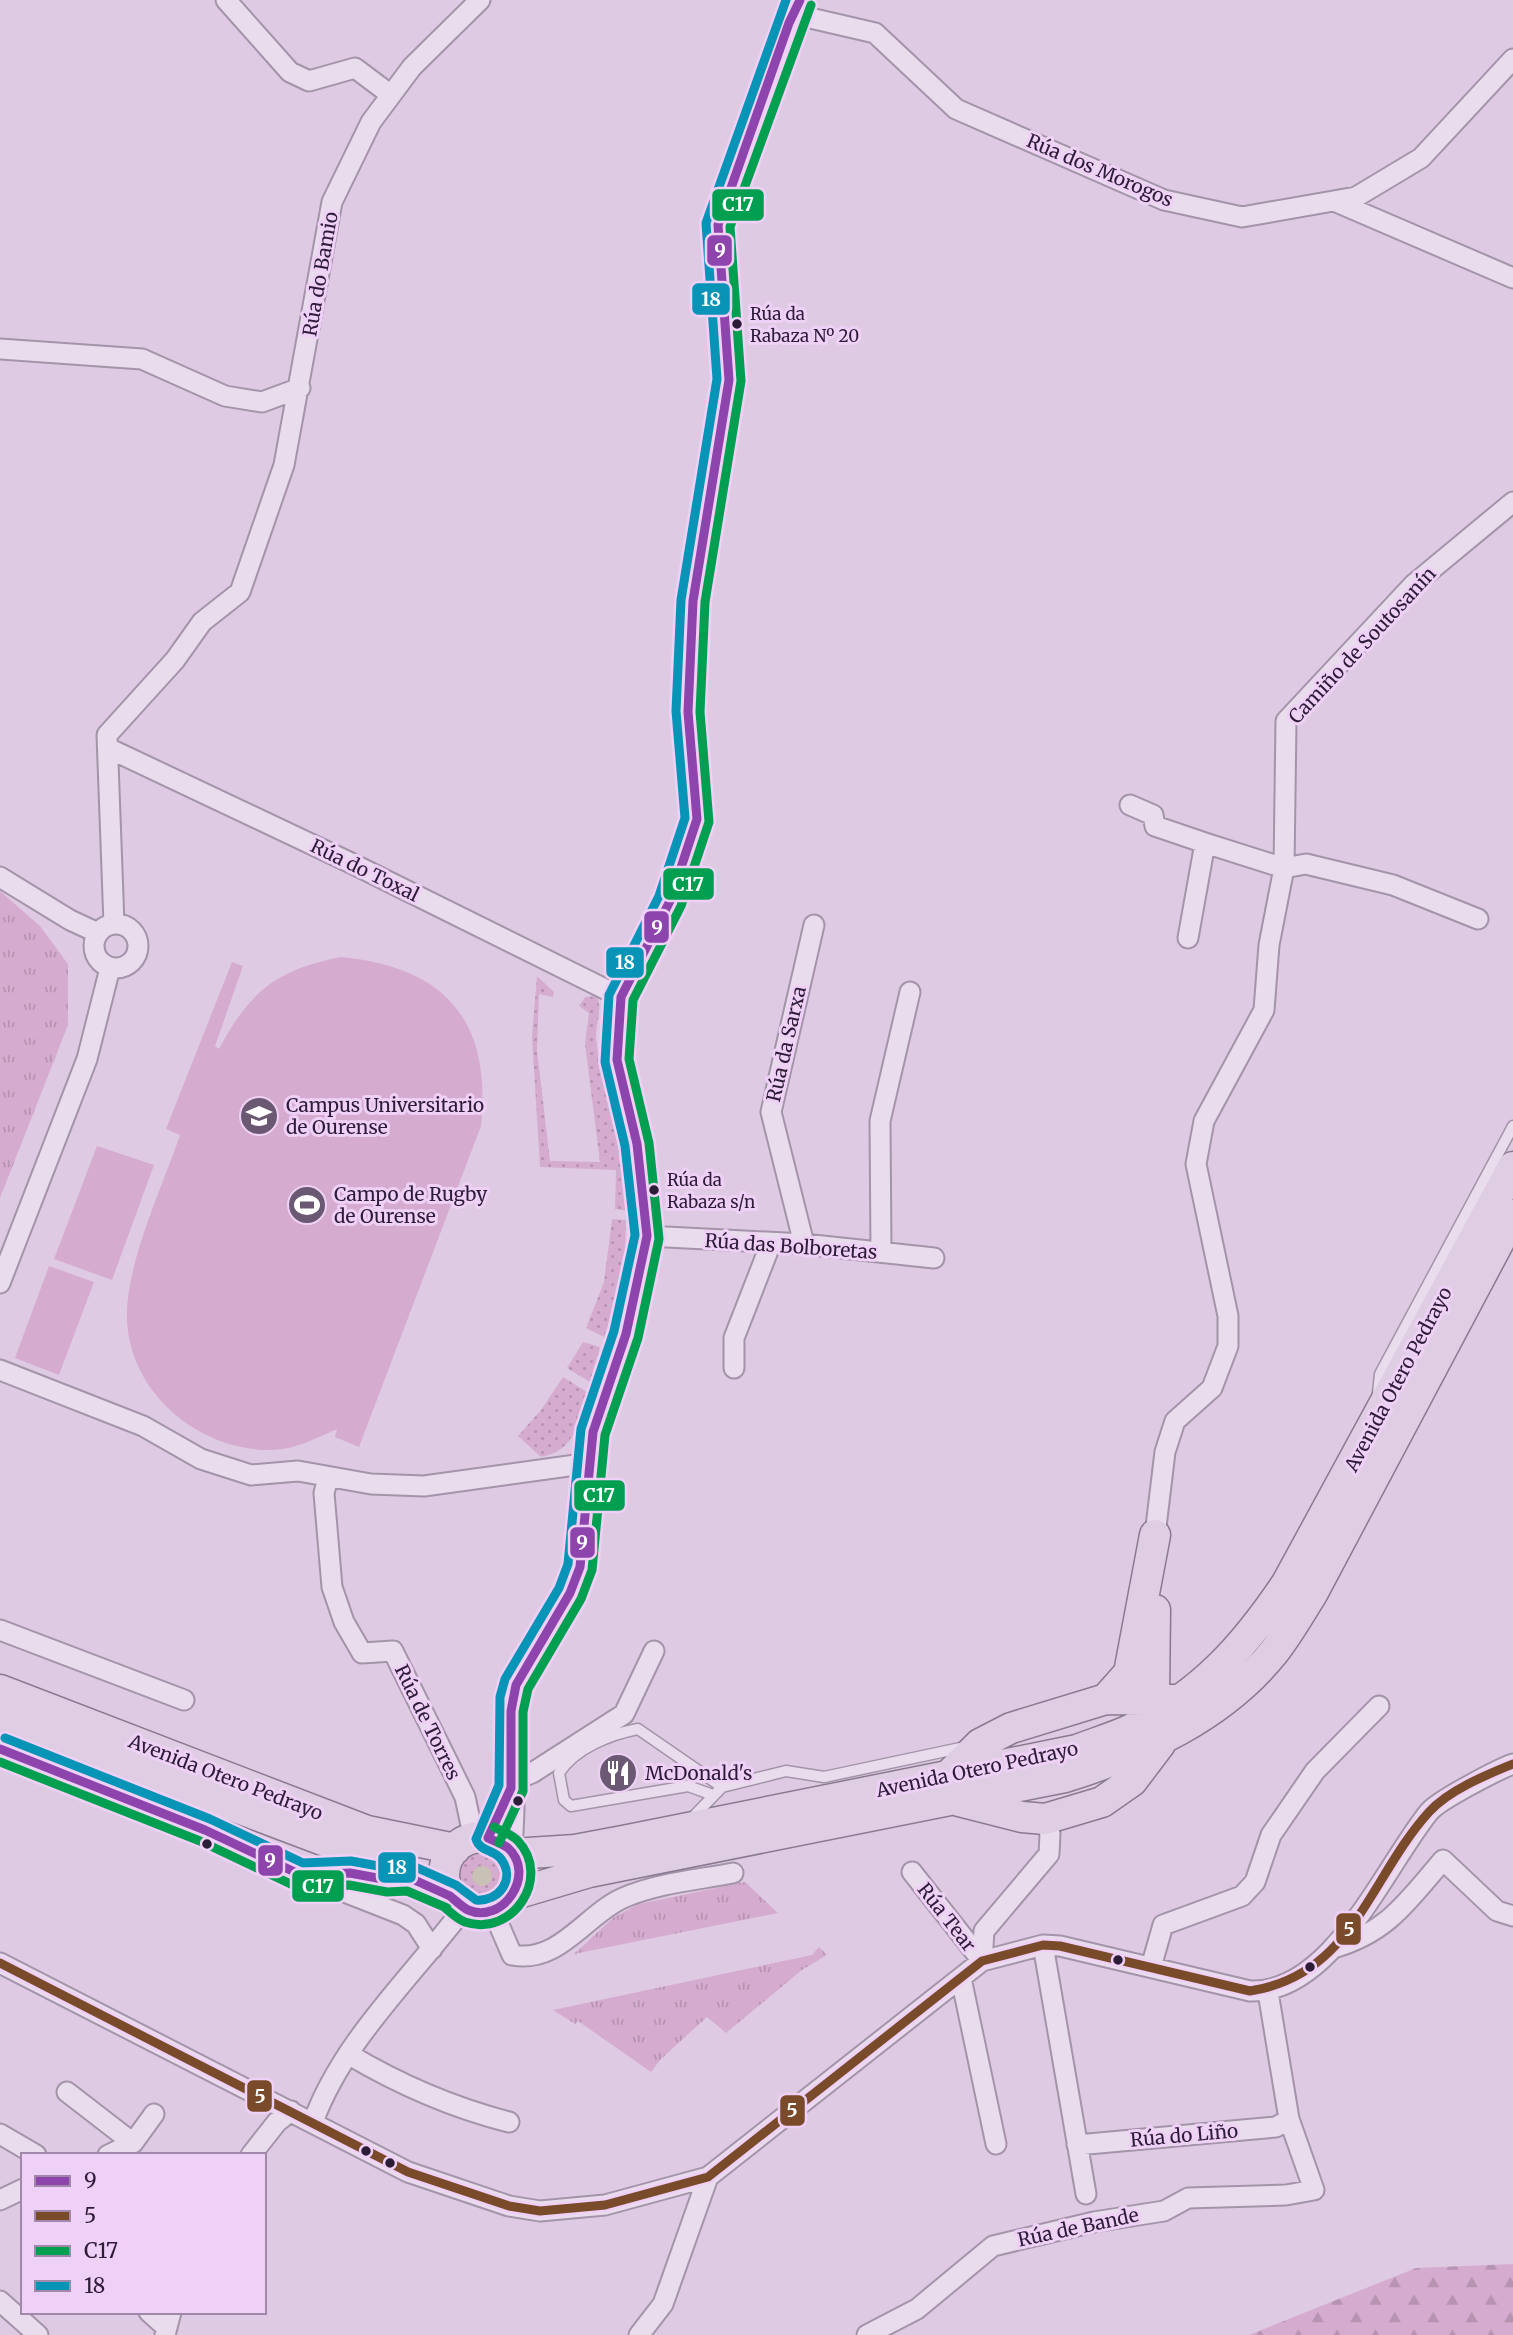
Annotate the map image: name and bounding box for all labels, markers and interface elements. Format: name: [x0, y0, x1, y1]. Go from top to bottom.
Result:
street label: Rúa dos Morogos: [1023, 128, 1177, 212]
line badge: C17: [711, 188, 765, 222]
text: C17: [722, 192, 754, 216]
street label: Rúa do Bamio: [297, 210, 343, 338]
line badge: 9: [706, 234, 733, 267]
text: 9: [714, 238, 726, 262]
line badge: 18: [691, 282, 731, 316]
text: 18: [701, 287, 721, 311]
place label: Rúa da Rabaza Nº 20: [750, 303, 859, 347]
marker: Rúa da Rabaza Nº 20: [730, 317, 744, 331]
street label: Camiño de Soutosanín: [1283, 561, 1441, 728]
street label: Rúa do Toxal: [307, 833, 423, 907]
line badge: C17: [662, 867, 715, 901]
text: C17: [672, 872, 704, 896]
line badge: 9: [643, 910, 670, 944]
text: 9: [651, 915, 663, 939]
line badge: 18: [605, 946, 645, 979]
text: 18: [615, 950, 635, 974]
street label: Rúa da Sarxa: [761, 984, 811, 1104]
place label: Campus Universitario de Ourense: [286, 1093, 484, 1139]
school or university icon: Campus Universitario de Ourense: [238, 1095, 280, 1137]
place label: Rúa da Rabaza s/n: [667, 1169, 755, 1213]
place label: Campo de Rugby de Ourense: [334, 1182, 487, 1228]
marker: Rúa da Rabaza s/n: [647, 1183, 661, 1197]
sports icon: Campo de Rugby de Ourense: [286, 1184, 328, 1226]
street label: Rúa das Bolboretas: [704, 1228, 878, 1264]
street label: Avenida Otero Pedrayo: [1339, 1282, 1457, 1476]
line badge: C17: [573, 1479, 626, 1512]
text: C17: [583, 1483, 615, 1507]
line badge: 9: [569, 1526, 596, 1559]
text: 9: [576, 1530, 588, 1554]
street label: Rúa de Torres: [390, 1660, 466, 1784]
street label: Avenida Otero Pedrayo: [125, 1729, 326, 1825]
street label: Avenida Otero Pedrayo: [873, 1736, 1080, 1802]
restaurant icon: McDonald's: [597, 1752, 639, 1794]
place label: McDonald's: [645, 1761, 752, 1785]
unlabelled marker: [511, 1794, 525, 1808]
unlabelled marker: [200, 1837, 214, 1851]
line badge: 9: [257, 1844, 284, 1877]
text: 9: [264, 1848, 276, 1872]
line badge: 18: [377, 1851, 417, 1884]
text: 18: [387, 1855, 407, 1879]
line badge: C17: [291, 1869, 345, 1903]
text: C17: [302, 1874, 334, 1898]
street label: Rúa Tear: [913, 1878, 982, 1957]
line badge: 5: [1335, 1912, 1362, 1946]
text: 5: [1343, 1917, 1355, 1941]
unlabelled marker: [1111, 1953, 1125, 1967]
unlabelled marker: [1303, 1960, 1317, 1974]
line badge: 5: [246, 2079, 273, 2113]
text: 5: [254, 2084, 266, 2108]
line badge: 5: [779, 2094, 806, 2127]
text: 5: [786, 2098, 798, 2122]
street label: Rúa do Liño: [1129, 2118, 1239, 2152]
unlabelled marker: [359, 2144, 373, 2158]
legend: [21, 2153, 266, 2314]
unlabelled marker: [383, 2156, 397, 2170]
text: 9: [84, 2167, 97, 2194]
text: 5: [84, 2202, 96, 2229]
street label: Rúa de Bande: [1015, 2202, 1141, 2252]
text: C17: [84, 2237, 118, 2264]
text: 18: [84, 2272, 105, 2299]

